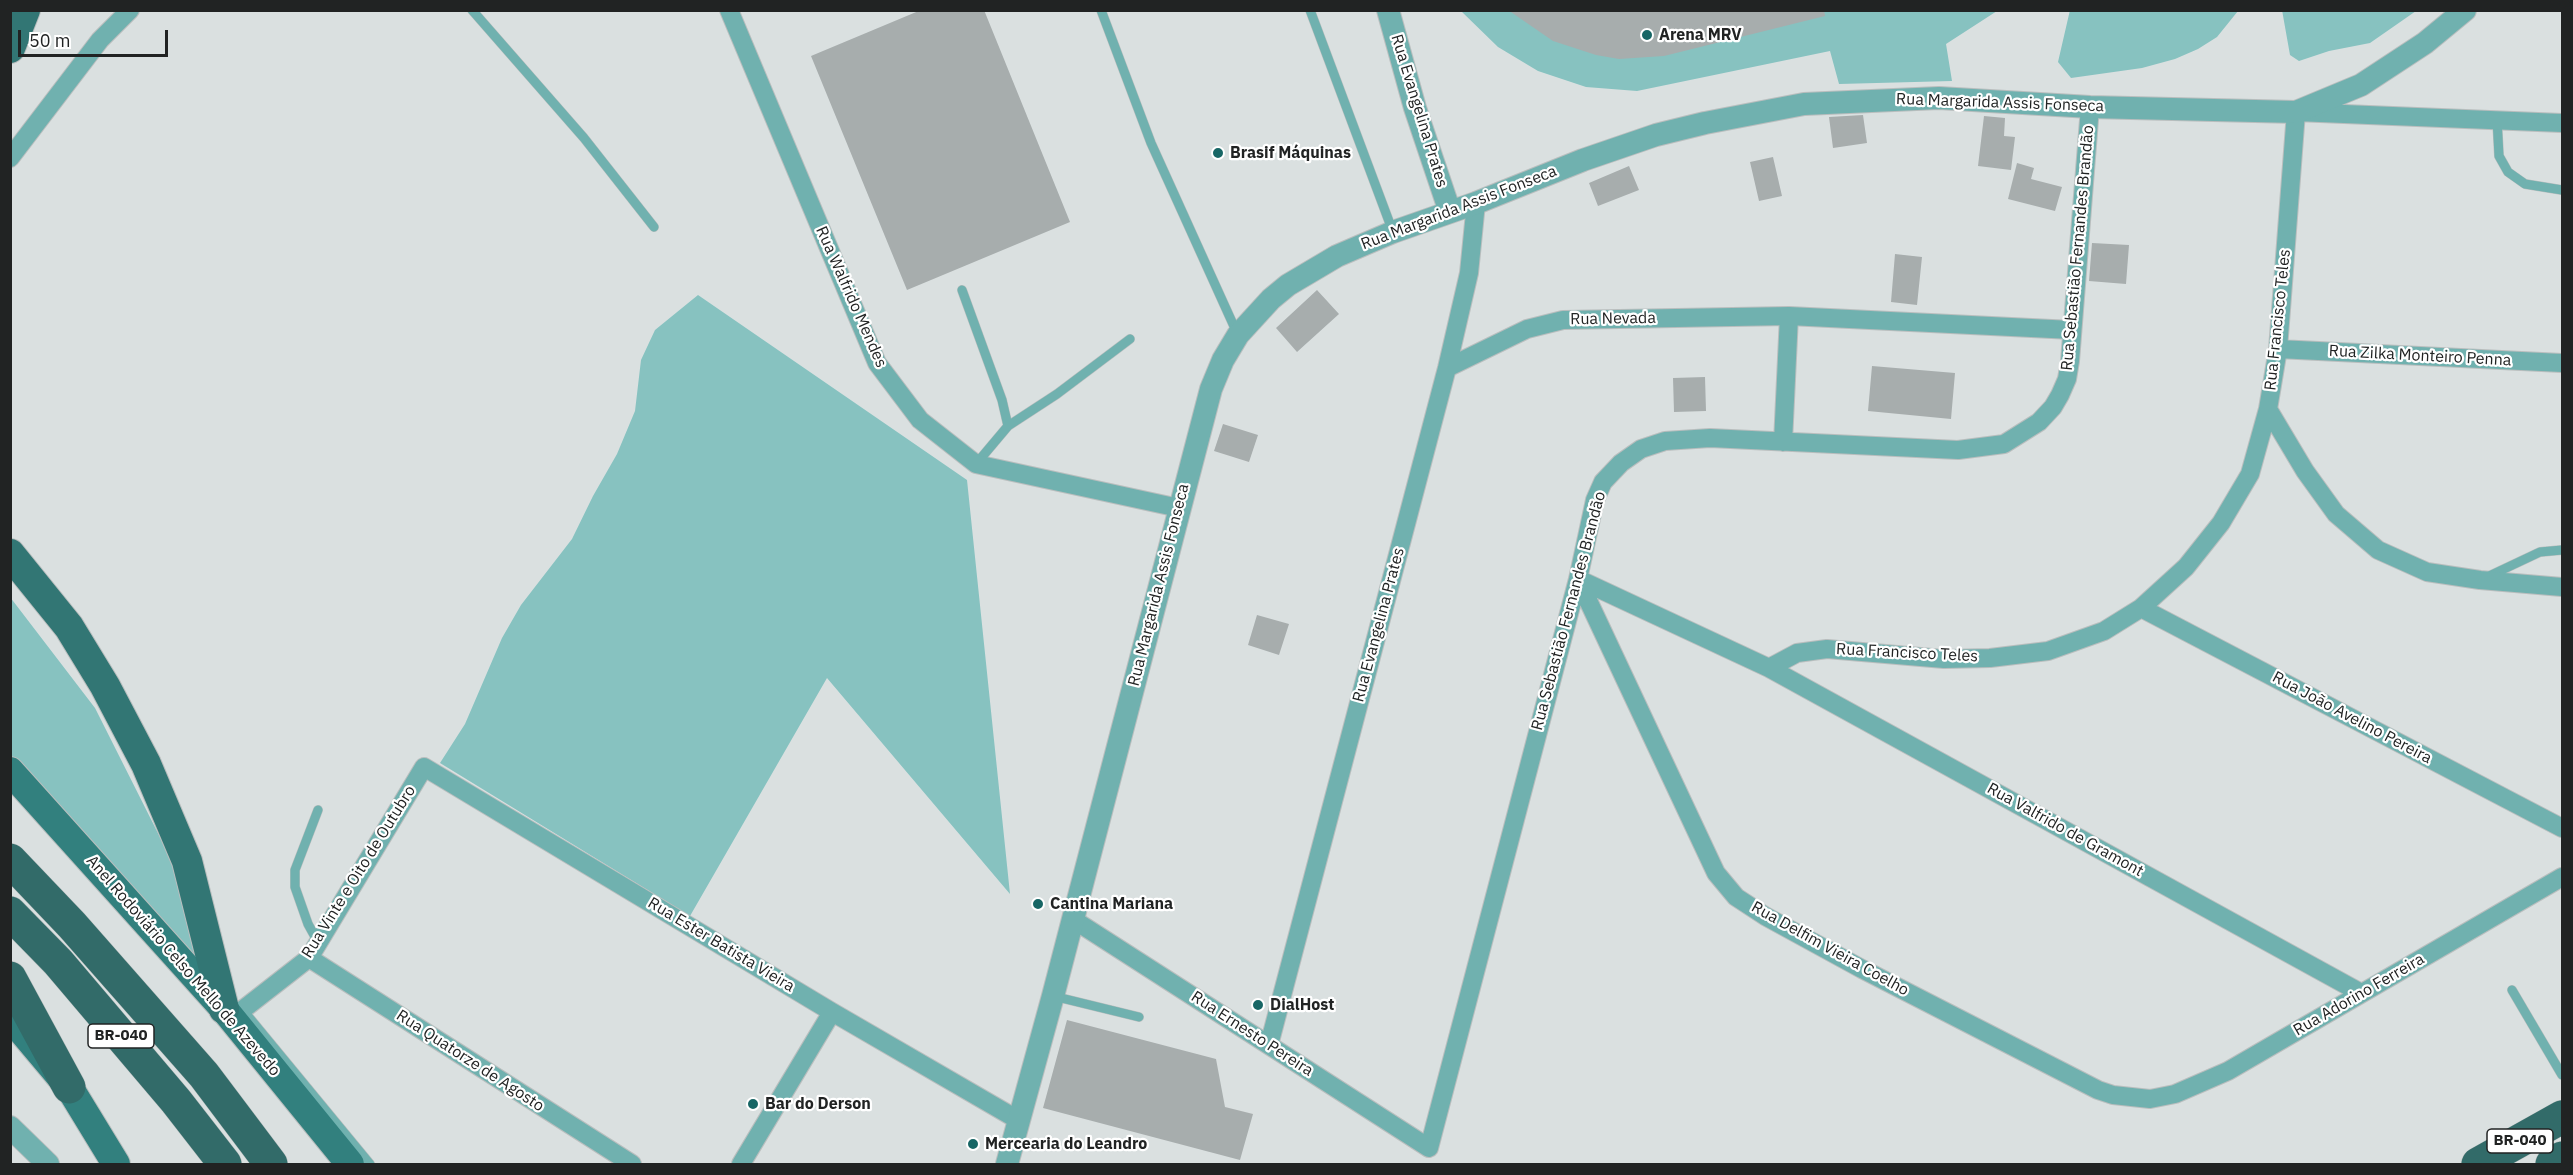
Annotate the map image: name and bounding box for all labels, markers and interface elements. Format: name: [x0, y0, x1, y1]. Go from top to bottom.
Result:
scale bar: [21, 18, 171, 56]
place label: Arena MRV: [1659, 25, 1742, 45]
marker: Arena MRV: [1640, 28, 1654, 42]
text: 50 m: [29, 29, 71, 52]
street label: Rua Evangelina Prates: [1387, 32, 1451, 190]
street label: Rua Margarida Assis Fonseca: [1896, 90, 2104, 116]
street label: Rua Sebastião Fernandes Brandão: [2058, 124, 2098, 372]
place label: Brasif Máquinas: [1230, 143, 1351, 163]
marker: Brasif Máquinas: [1211, 146, 1225, 160]
street label: Rua Margarida Assis Fonseca: [1358, 162, 1560, 254]
street label: Rua Walfrido Mendes: [811, 223, 891, 371]
street label: Rua Francisco Teles: [2261, 248, 2295, 392]
street label: Rua Nevada: [1570, 309, 1656, 329]
street label: Rua Zilka Monteiro Penna: [2328, 342, 2512, 370]
street label: Rua Margarida Assis Fonseca: [1125, 482, 1193, 688]
street label: Rua Sebastião Fernandes Brandão: [1528, 490, 1610, 732]
street label: Rua Evangelina Prates: [1349, 546, 1409, 704]
street label: Rua Francisco Teles: [1836, 640, 1978, 666]
street label: Rua João Avelino Pereira: [2269, 668, 2435, 768]
street label: Rua Valfrido de Gramont: [1983, 779, 2147, 881]
street label: Rua Vinte e Oito de Outubro: [298, 782, 420, 962]
street label: Anel Rodoviário Celso Mello de Azevedo: [82, 852, 284, 1080]
street label: Rua Ester Batista Vieira: [644, 894, 798, 996]
place label: Cantina Mariana: [1050, 894, 1173, 914]
marker: Cantina Mariana: [1031, 897, 1045, 911]
street label: Rua Delfim Vieira Coelho: [1748, 898, 1912, 1000]
street label: Rua Adorino Ferreira: [2290, 950, 2428, 1040]
street label: Rua Ernesto Pereira: [1187, 987, 1317, 1081]
place label: DialHost: [1270, 995, 1334, 1015]
marker: DialHost: [1251, 998, 1265, 1012]
street label: Rua Quatorze de Agosto: [392, 1006, 548, 1116]
road number: BR-040: [88, 1024, 154, 1048]
place label: Bar do Derson: [765, 1094, 871, 1114]
marker: Bar do Derson: [746, 1097, 760, 1111]
road number: BR-040: [2487, 1129, 2553, 1153]
place label: Mercearia do Leandro: [985, 1134, 1147, 1154]
marker: Mercearia do Leandro: [966, 1137, 980, 1151]

